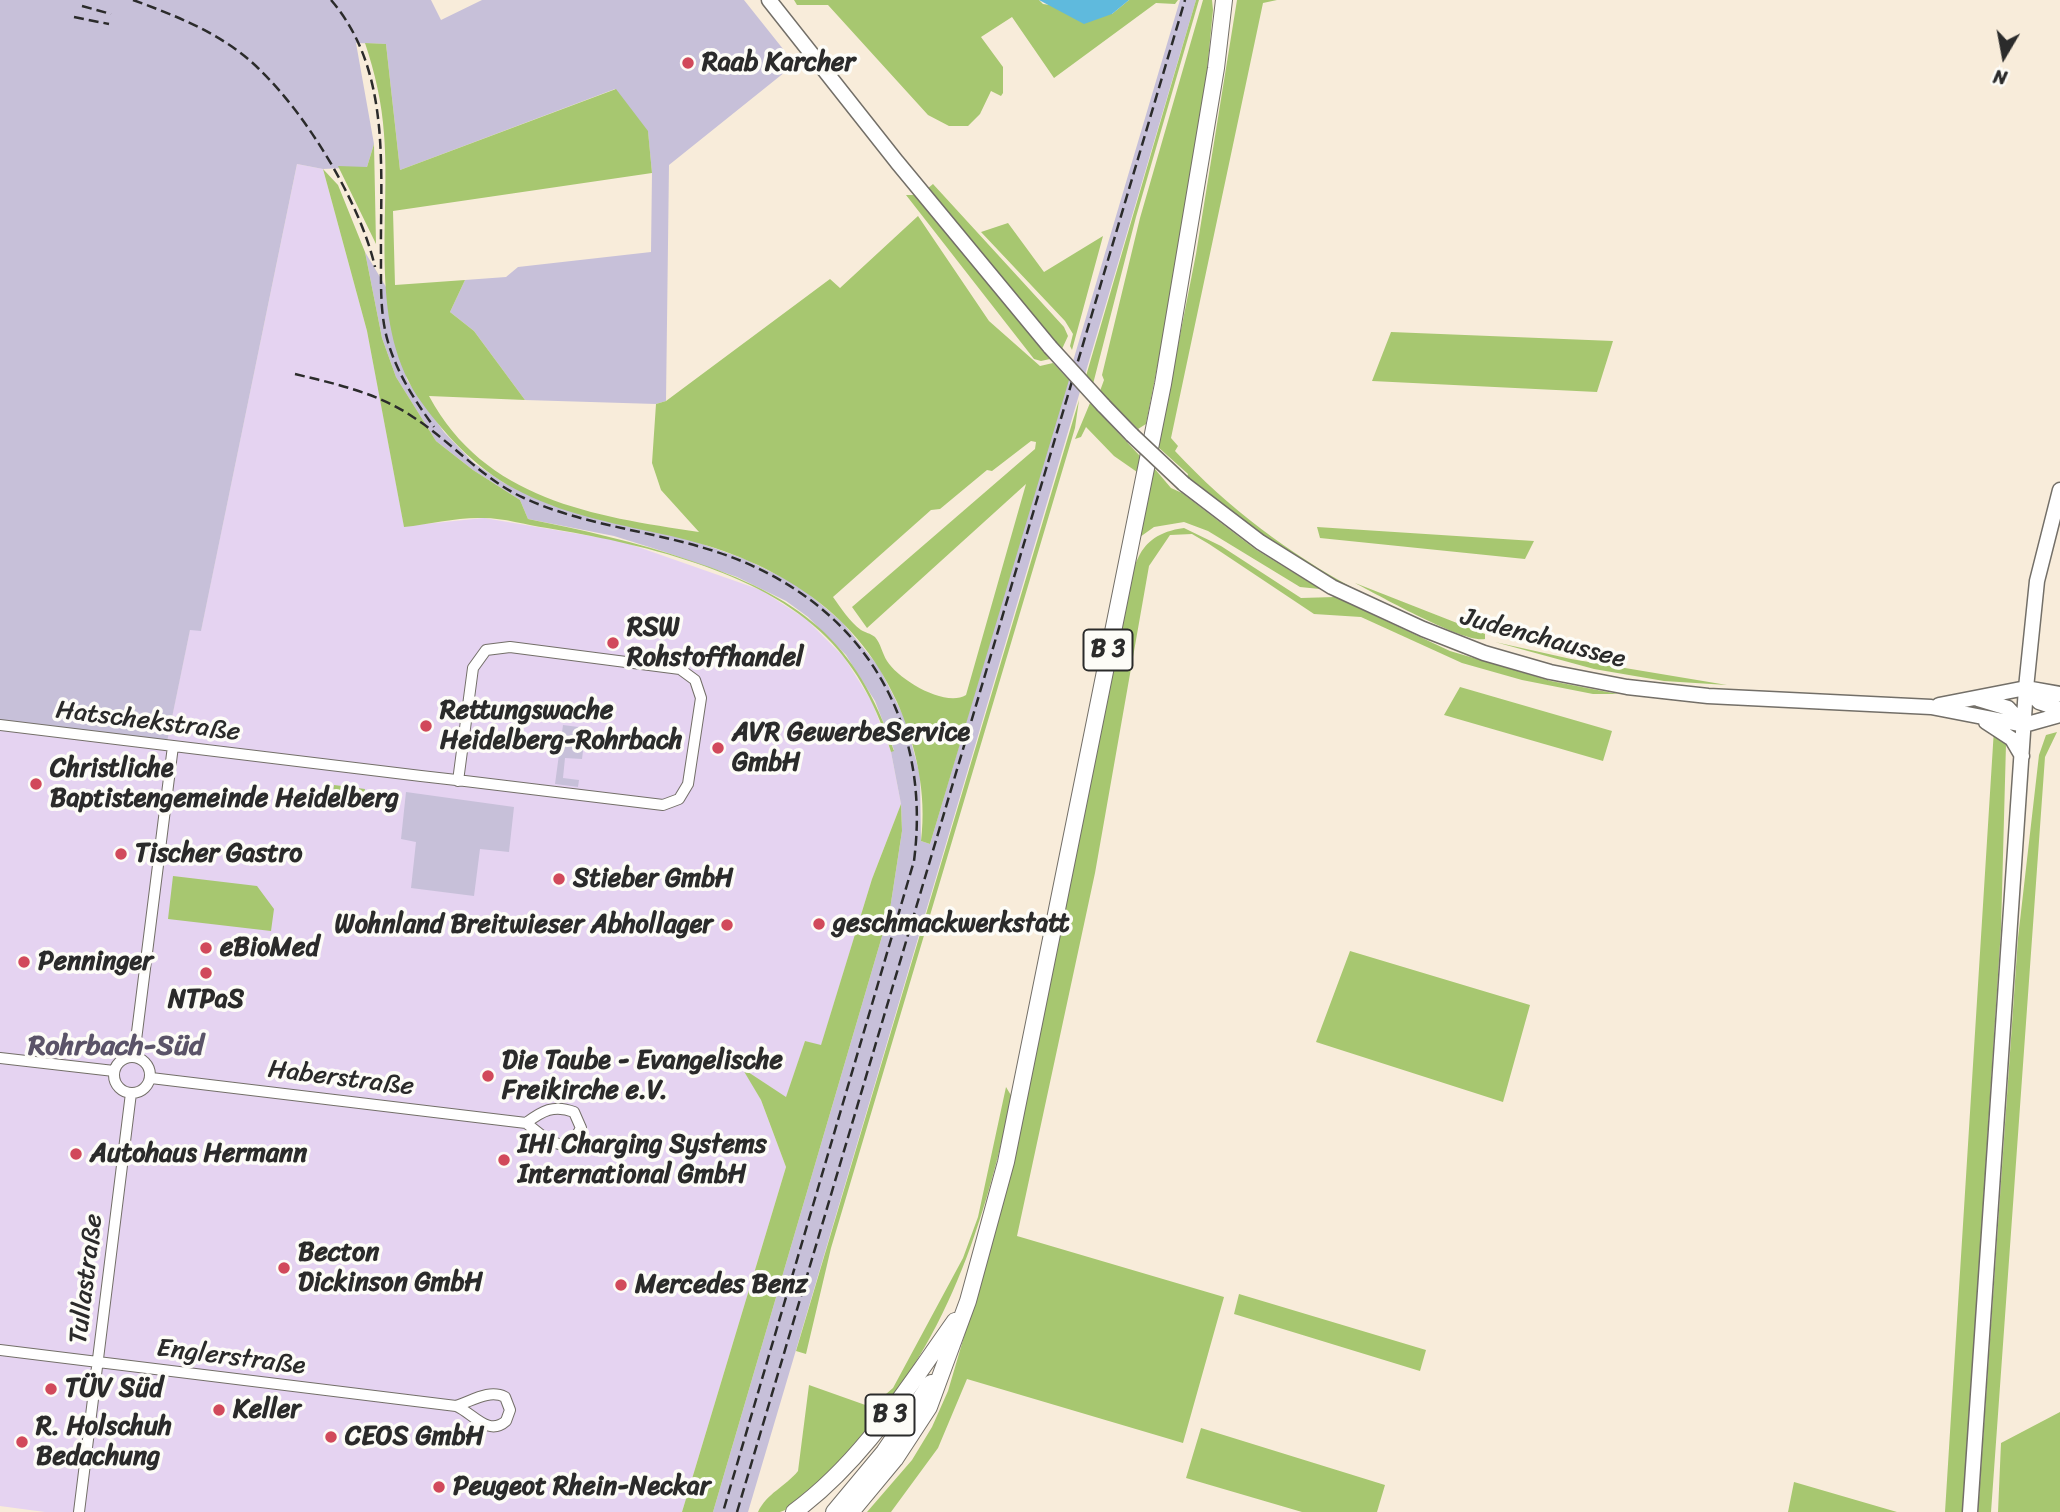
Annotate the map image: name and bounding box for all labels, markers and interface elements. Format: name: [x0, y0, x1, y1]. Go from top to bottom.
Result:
north arrow: [1969, 21, 2039, 91]
place label: Raab Karcher: [702, 47, 855, 79]
marker: Raab Karcher: [680, 55, 696, 71]
text: N: [1991, 60, 2010, 95]
street label: Judenchaussee: [1457, 602, 1629, 676]
place label: RSW Rohstoffhandel: [627, 612, 803, 674]
road number: B 3: [1084, 630, 1132, 670]
marker: RSW Rohstoffhandel: [605, 635, 621, 651]
street label: Hatschekstraße: [54, 695, 242, 749]
place label: Rettungswache Heidelberg-Rohrbach: [440, 695, 683, 756]
place label: AVR GewerbeService GmbH: [732, 717, 970, 778]
marker: Rettungswache Heidelberg-Rohrbach: [418, 718, 434, 734]
marker: AVR GewerbeService GmbH: [710, 740, 726, 756]
place label: Christliche Baptistengemeinde Heidelberg: [50, 753, 399, 814]
marker: Christliche Baptistengemeinde Heidelberg: [28, 776, 44, 792]
place label: Tischer Gastro: [135, 838, 302, 870]
marker: Tischer Gastro: [113, 846, 129, 862]
place label: Stieber GmbH: [573, 863, 734, 895]
marker: Stieber GmbH: [551, 871, 567, 887]
place label: geschmackwerkstatt: [833, 908, 1070, 940]
place label: Wohnland Breitwieser Abhollager: [335, 909, 713, 941]
marker: geschmackwerkstatt: [811, 916, 827, 932]
marker: Wohnland Breitwieser Abhollager: [719, 917, 735, 933]
place label: eBioMed: [220, 932, 319, 964]
marker: eBioMed: [198, 940, 214, 956]
place label: Penninger: [38, 946, 153, 978]
marker: Penninger: [16, 954, 32, 970]
marker: NTPaS: [198, 965, 214, 981]
place label: NTPaS: [168, 984, 244, 1016]
district label: Rohrbach-Süd: [28, 1030, 204, 1064]
place label: Die Taube - Evangelische Freikirche e.V.: [502, 1045, 783, 1106]
street label: Haberstraße: [266, 1055, 416, 1103]
marker: Die Taube - Evangelische Freikirche e.V.: [480, 1068, 496, 1084]
place label: IHI Charging Systems International GmbH: [518, 1129, 767, 1190]
place label: Autohaus Hermann: [90, 1138, 307, 1170]
marker: Autohaus Hermann: [68, 1146, 84, 1162]
marker: IHI Charging Systems International GmbH: [496, 1152, 512, 1168]
street label: Tullastraße: [64, 1212, 110, 1346]
place label: Becton Dickinson GmbH: [298, 1237, 483, 1298]
marker: Becton Dickinson GmbH: [276, 1260, 292, 1276]
place label: Mercedes Benz: [635, 1269, 808, 1301]
marker: Mercedes Benz: [613, 1277, 629, 1293]
street label: Englerstraße: [155, 1333, 307, 1383]
place label: TÜV Süd: [65, 1373, 163, 1405]
marker: TÜV Süd: [43, 1381, 59, 1397]
place label: Keller: [233, 1394, 301, 1426]
road number: B 3: [866, 1394, 914, 1436]
marker: Keller: [211, 1402, 227, 1418]
place label: R. Holschuh Bedachung: [36, 1411, 172, 1472]
place label: CEOS GmbH: [345, 1421, 484, 1453]
marker: CEOS GmbH: [323, 1429, 339, 1445]
marker: R. Holschuh Bedachung: [14, 1434, 30, 1450]
place label: Peugeot Rhein-Neckar: [453, 1471, 710, 1503]
marker: Peugeot Rhein-Neckar: [431, 1479, 447, 1495]

